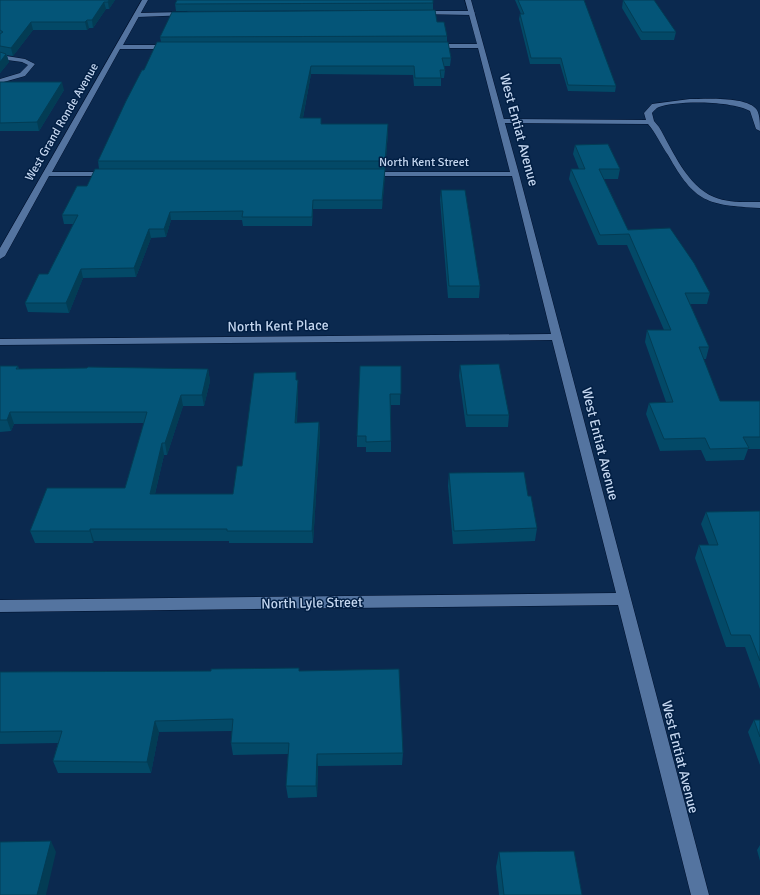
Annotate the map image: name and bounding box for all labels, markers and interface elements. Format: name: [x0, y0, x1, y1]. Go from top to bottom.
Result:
street label: West Grand Ronde Avenue: [22, 60, 102, 184]
street label: West Entiat Avenue: [496, 72, 542, 188]
street label: North Kent Street: [379, 155, 469, 170]
street label: North Kent Place: [227, 317, 329, 335]
street label: West Entiat Avenue: [578, 386, 622, 502]
street label: North Lyle Street: [261, 594, 363, 612]
street label: West Entiat Avenue: [658, 699, 702, 815]

